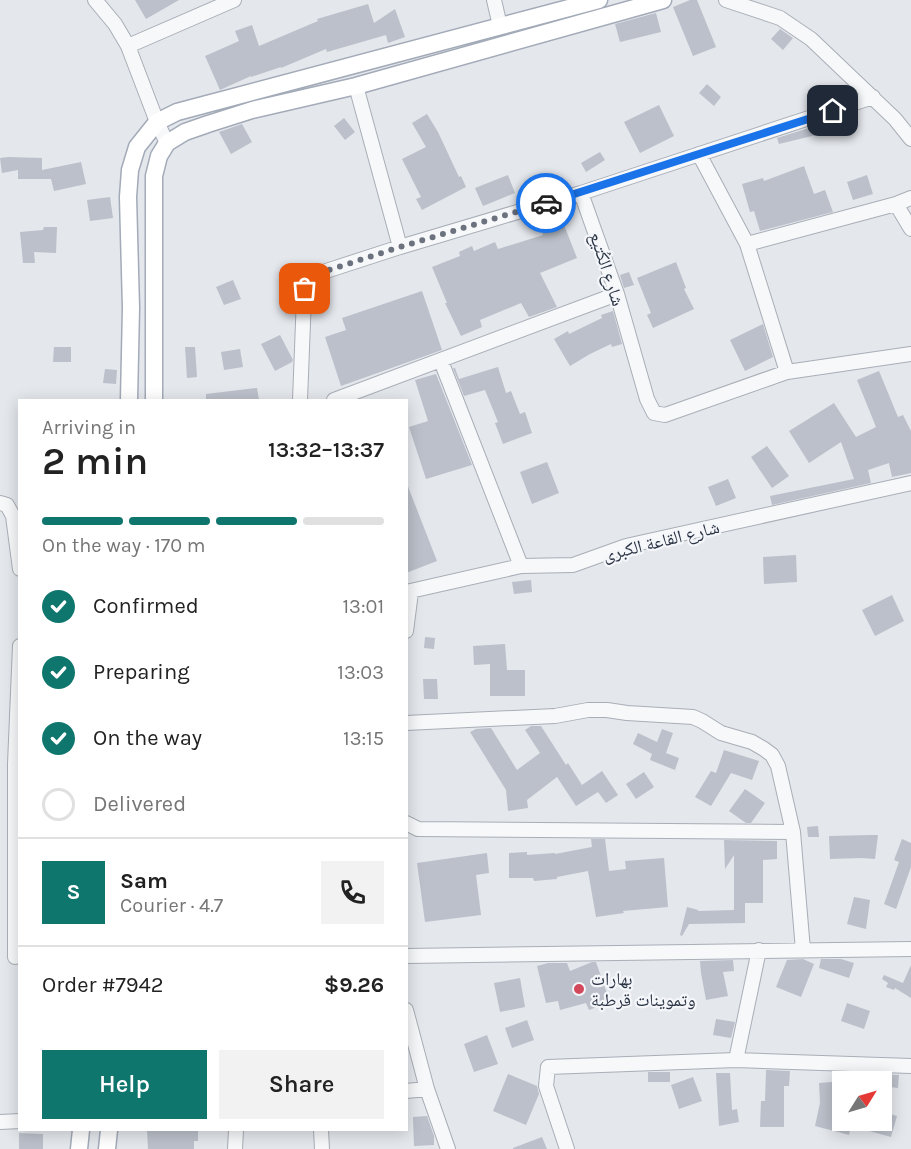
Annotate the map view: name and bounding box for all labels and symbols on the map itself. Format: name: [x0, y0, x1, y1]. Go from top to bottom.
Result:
pin: [807, 85, 858, 136]
courier: [516, 173, 576, 233]
street label: شارع الكُتيع: [584, 229, 629, 309]
pin: [279, 263, 330, 314]
street label: شارع القاعة الكبرى: [600, 516, 722, 566]
place label: بهارات وتموينات قرطبة: [591, 968, 696, 1011]
marker: بهارات وتموينات قرطبة: [572, 982, 586, 996]
north arrow: [832, 1071, 892, 1131]

